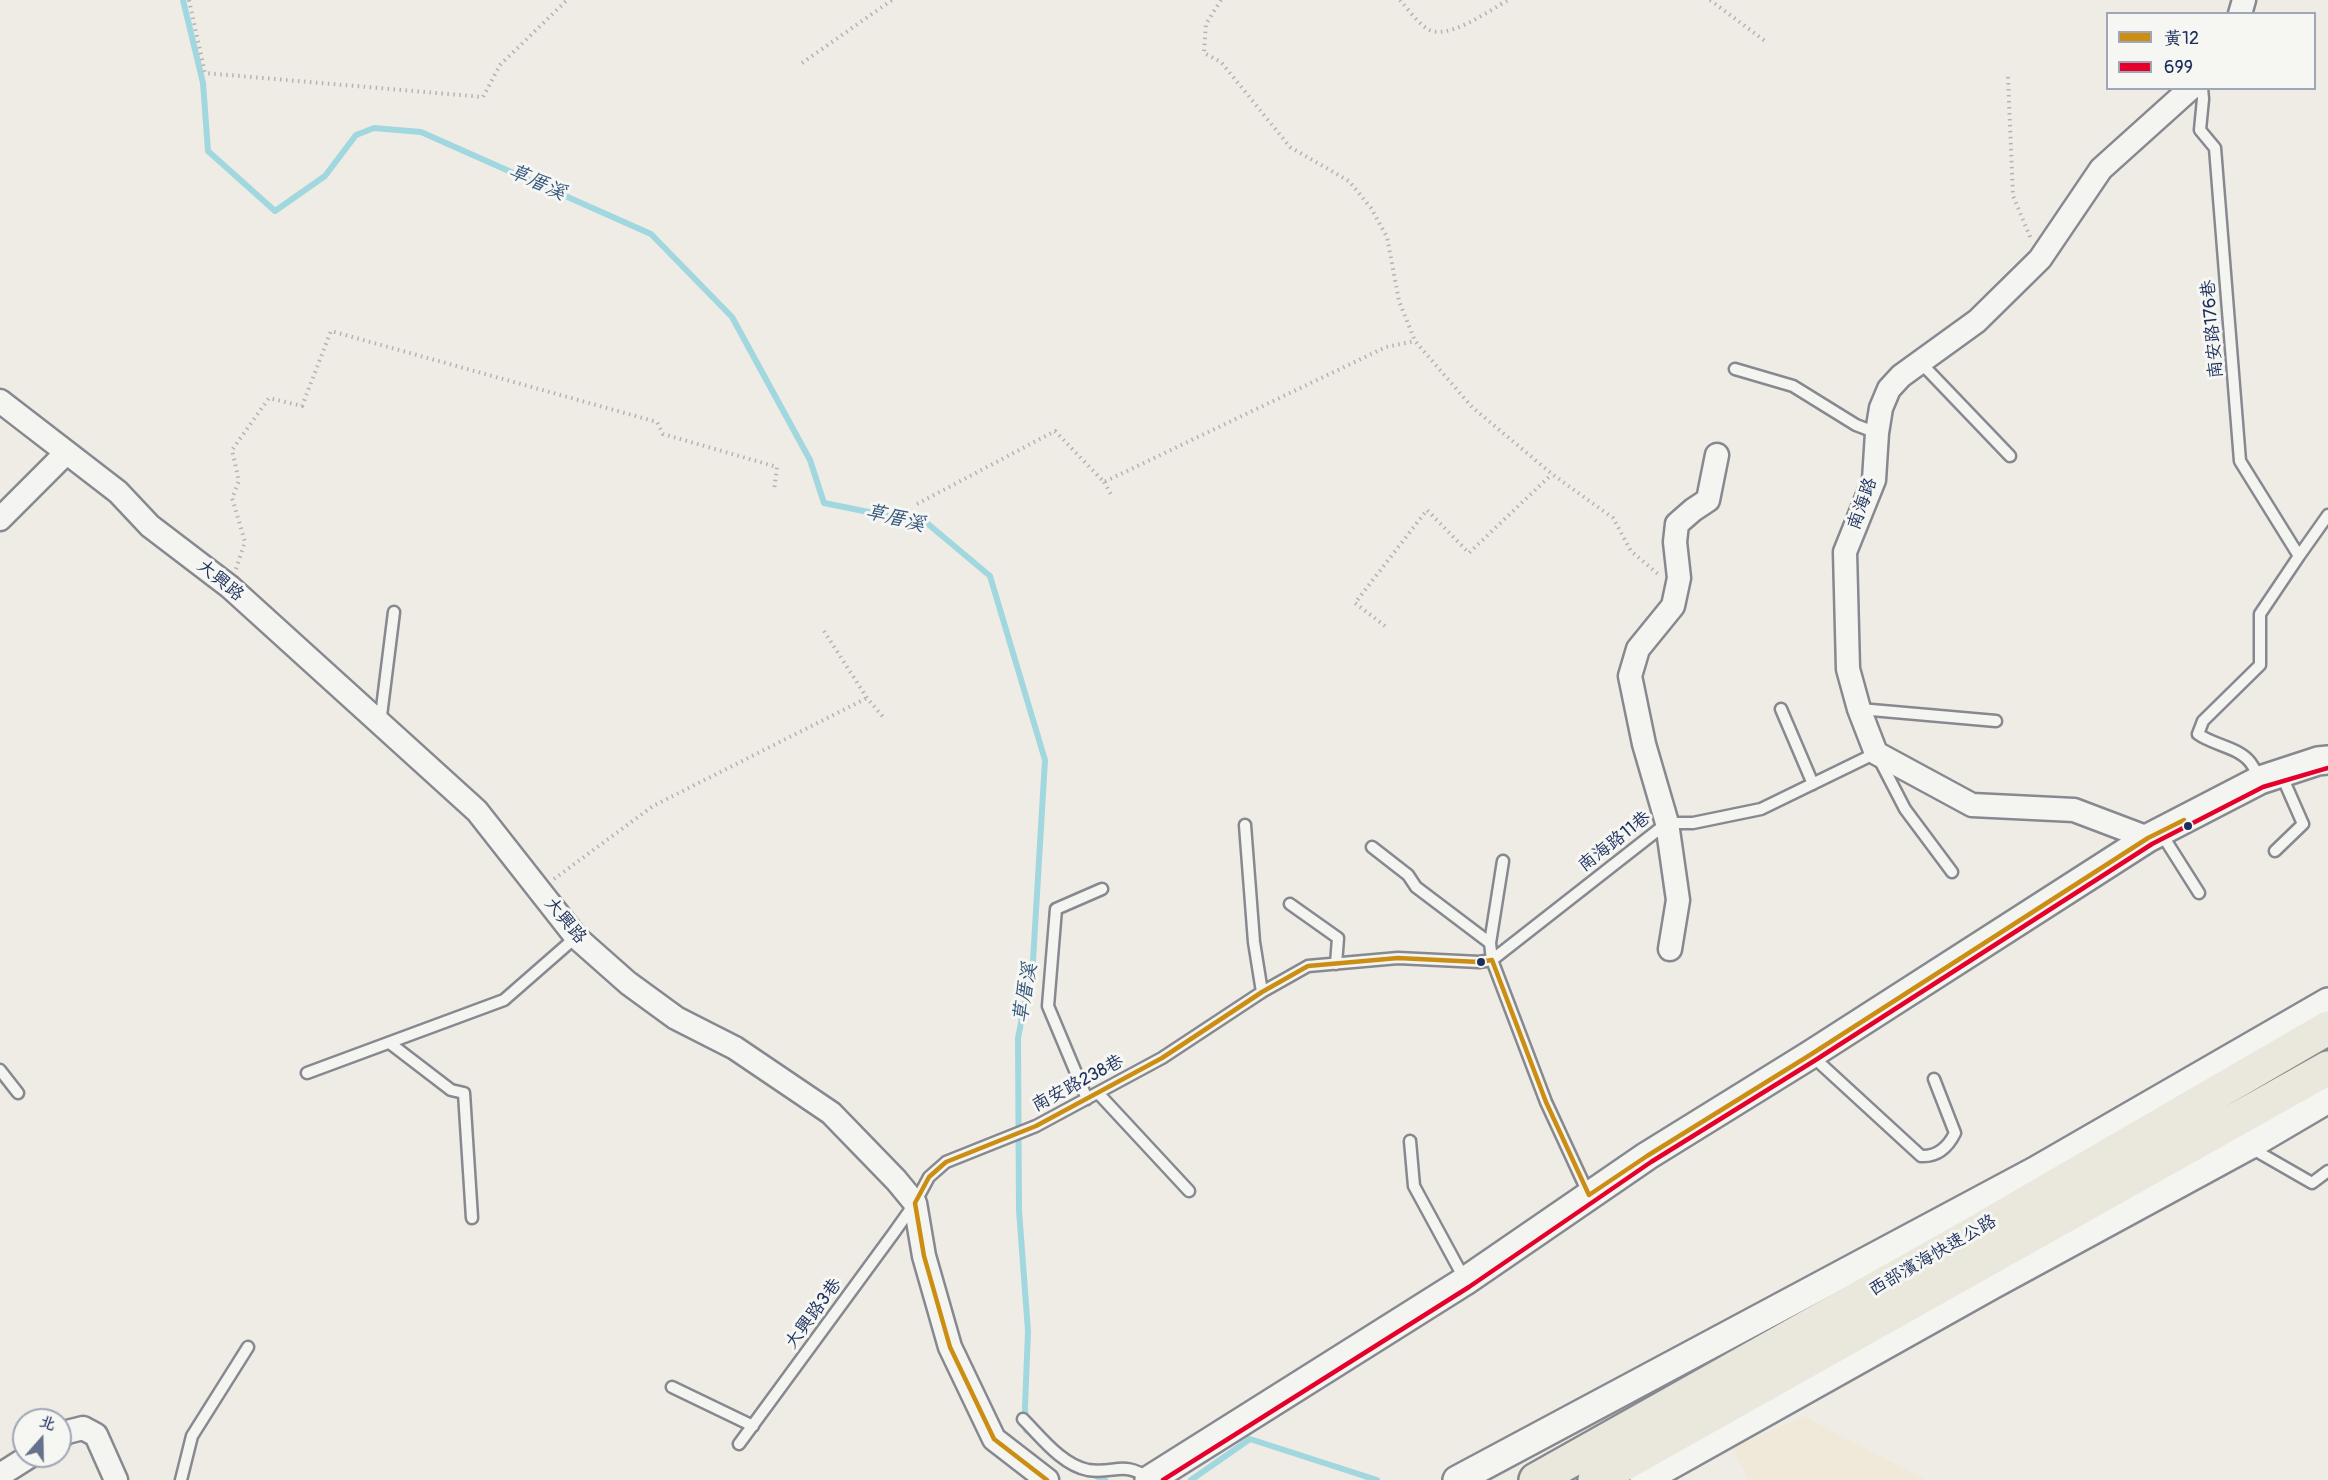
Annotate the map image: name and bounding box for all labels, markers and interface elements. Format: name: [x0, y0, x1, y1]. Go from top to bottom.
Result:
legend: [2106, 12, 2316, 90]
text: 黃12: [2164, 27, 2199, 50]
text: 699: [2164, 56, 2193, 79]
water label: 草厝溪: [505, 160, 569, 206]
street label: 南安路176巷: [2198, 279, 2228, 379]
street label: 南海路: [1844, 475, 1882, 533]
water label: 草厝溪: [863, 500, 927, 538]
street label: 大興路: [192, 556, 248, 606]
street label: 南海路11巷: [1574, 807, 1656, 877]
unlabelled marker: [2182, 820, 2194, 832]
street label: 大興路: [539, 893, 591, 949]
unlabelled marker: [1475, 956, 1487, 968]
water label: 草厝溪: [1009, 961, 1043, 1025]
street label: 南安路238巷: [1029, 1051, 1127, 1117]
street label: 西部濱海快速公路: [1865, 1211, 2001, 1301]
street label: 大興路3巷: [781, 1274, 847, 1354]
north arrow: [12, 1408, 72, 1468]
text: 北: [37, 1411, 58, 1435]

